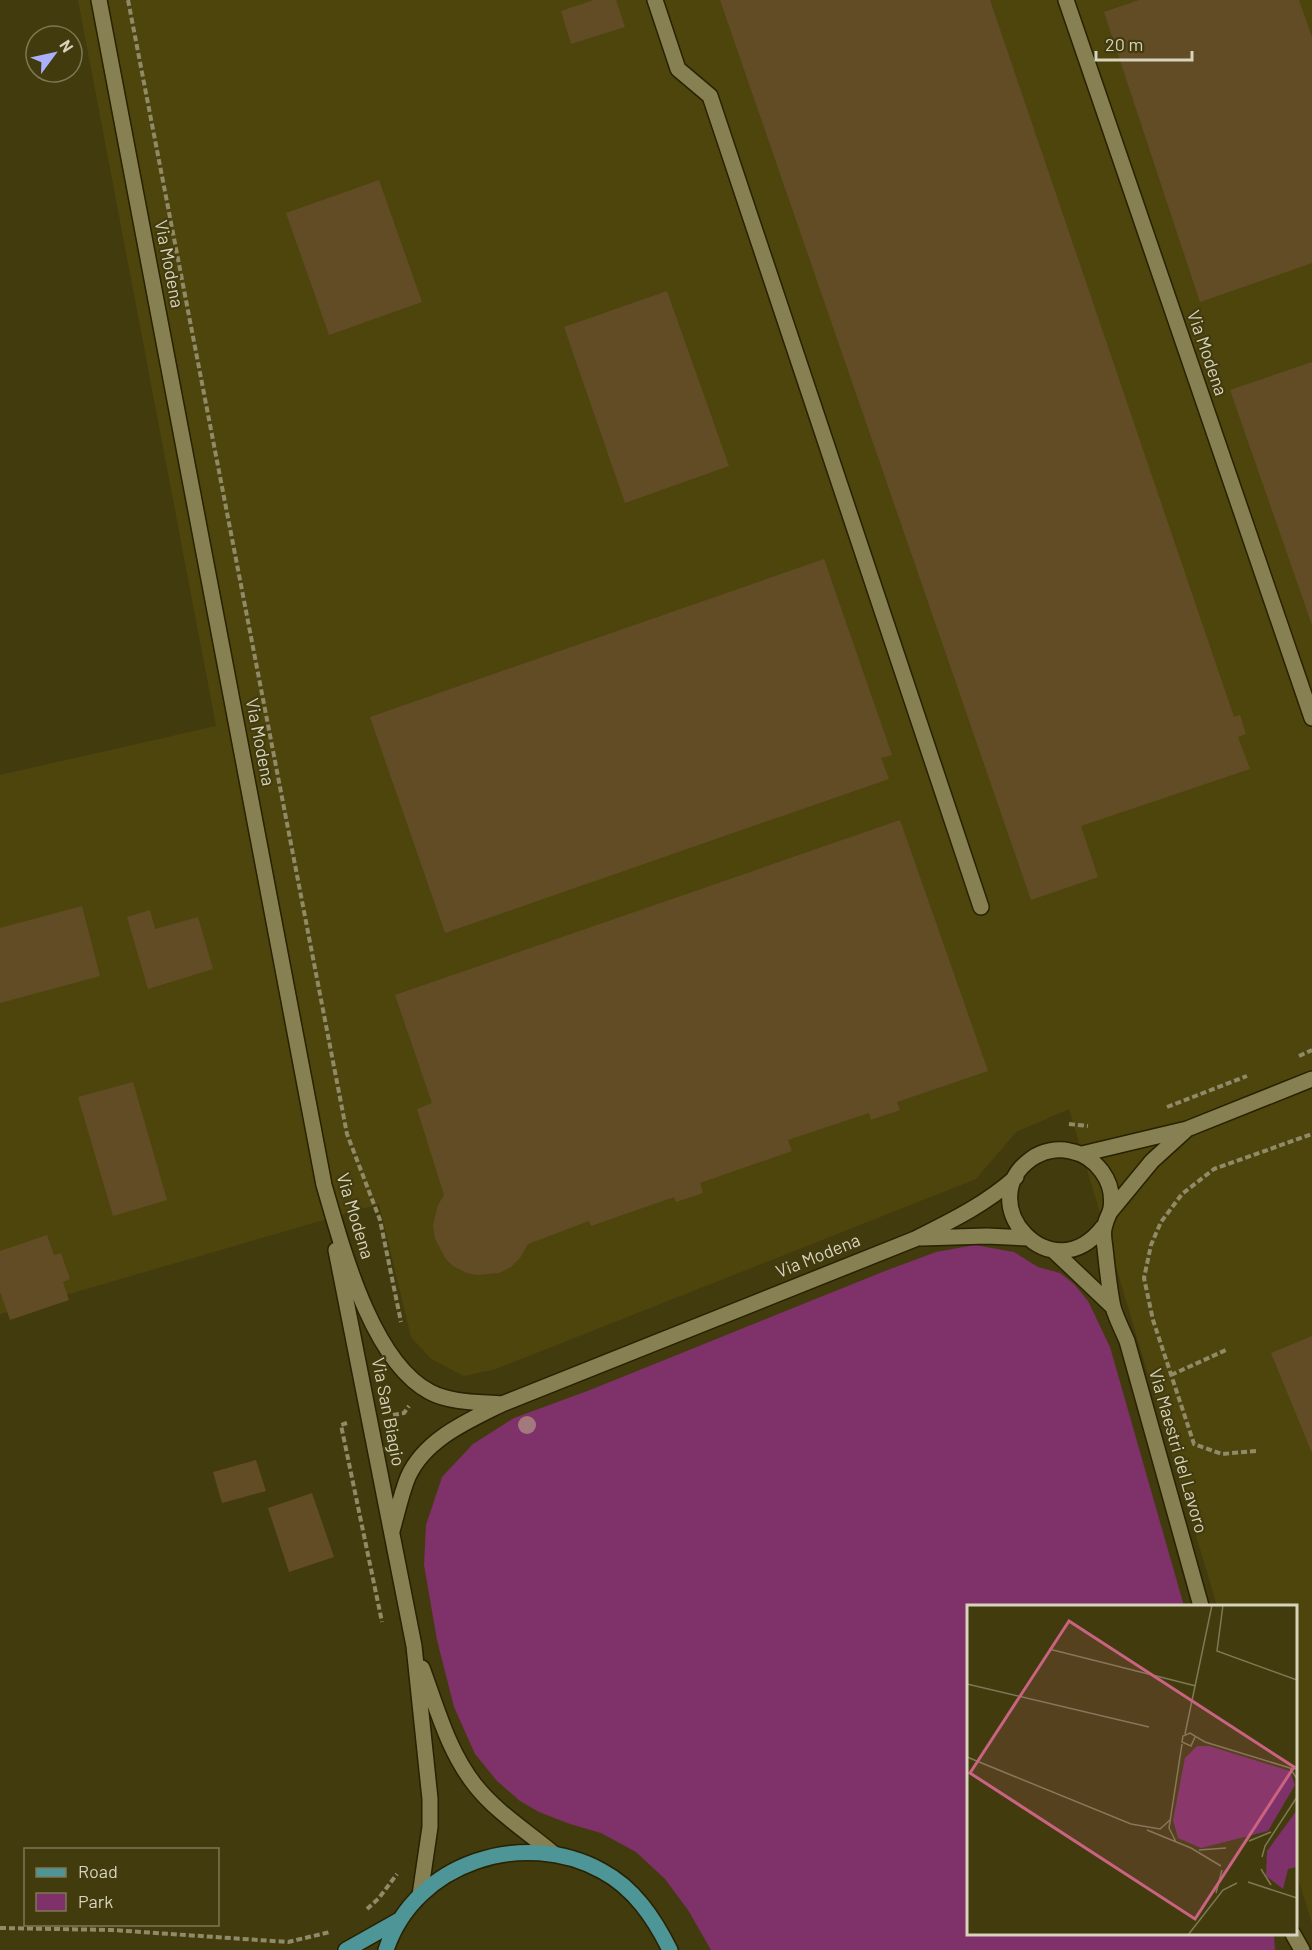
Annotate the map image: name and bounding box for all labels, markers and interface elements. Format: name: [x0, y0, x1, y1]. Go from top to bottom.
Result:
north arrow: [24, 24, 84, 84]
scale bar: [1096, 24, 1192, 62]
text: 20 m: [1105, 33, 1143, 55]
text: N: [56, 36, 78, 55]
street label: Via Modena: [151, 218, 189, 310]
street label: Via Modena: [1183, 307, 1233, 398]
street label: Via Modena: [242, 696, 280, 788]
street label: Via Modena: [332, 1170, 379, 1261]
street label: Via Modena: [772, 1228, 863, 1282]
street label: Via San Biagio: [368, 1356, 410, 1468]
street label: Via Maestri del Lavoro: [1145, 1366, 1213, 1536]
inset map: [967, 1605, 1297, 1935]
legend: [24, 1848, 219, 1926]
text: Road: [78, 1860, 118, 1882]
text: Park: [78, 1890, 113, 1912]

